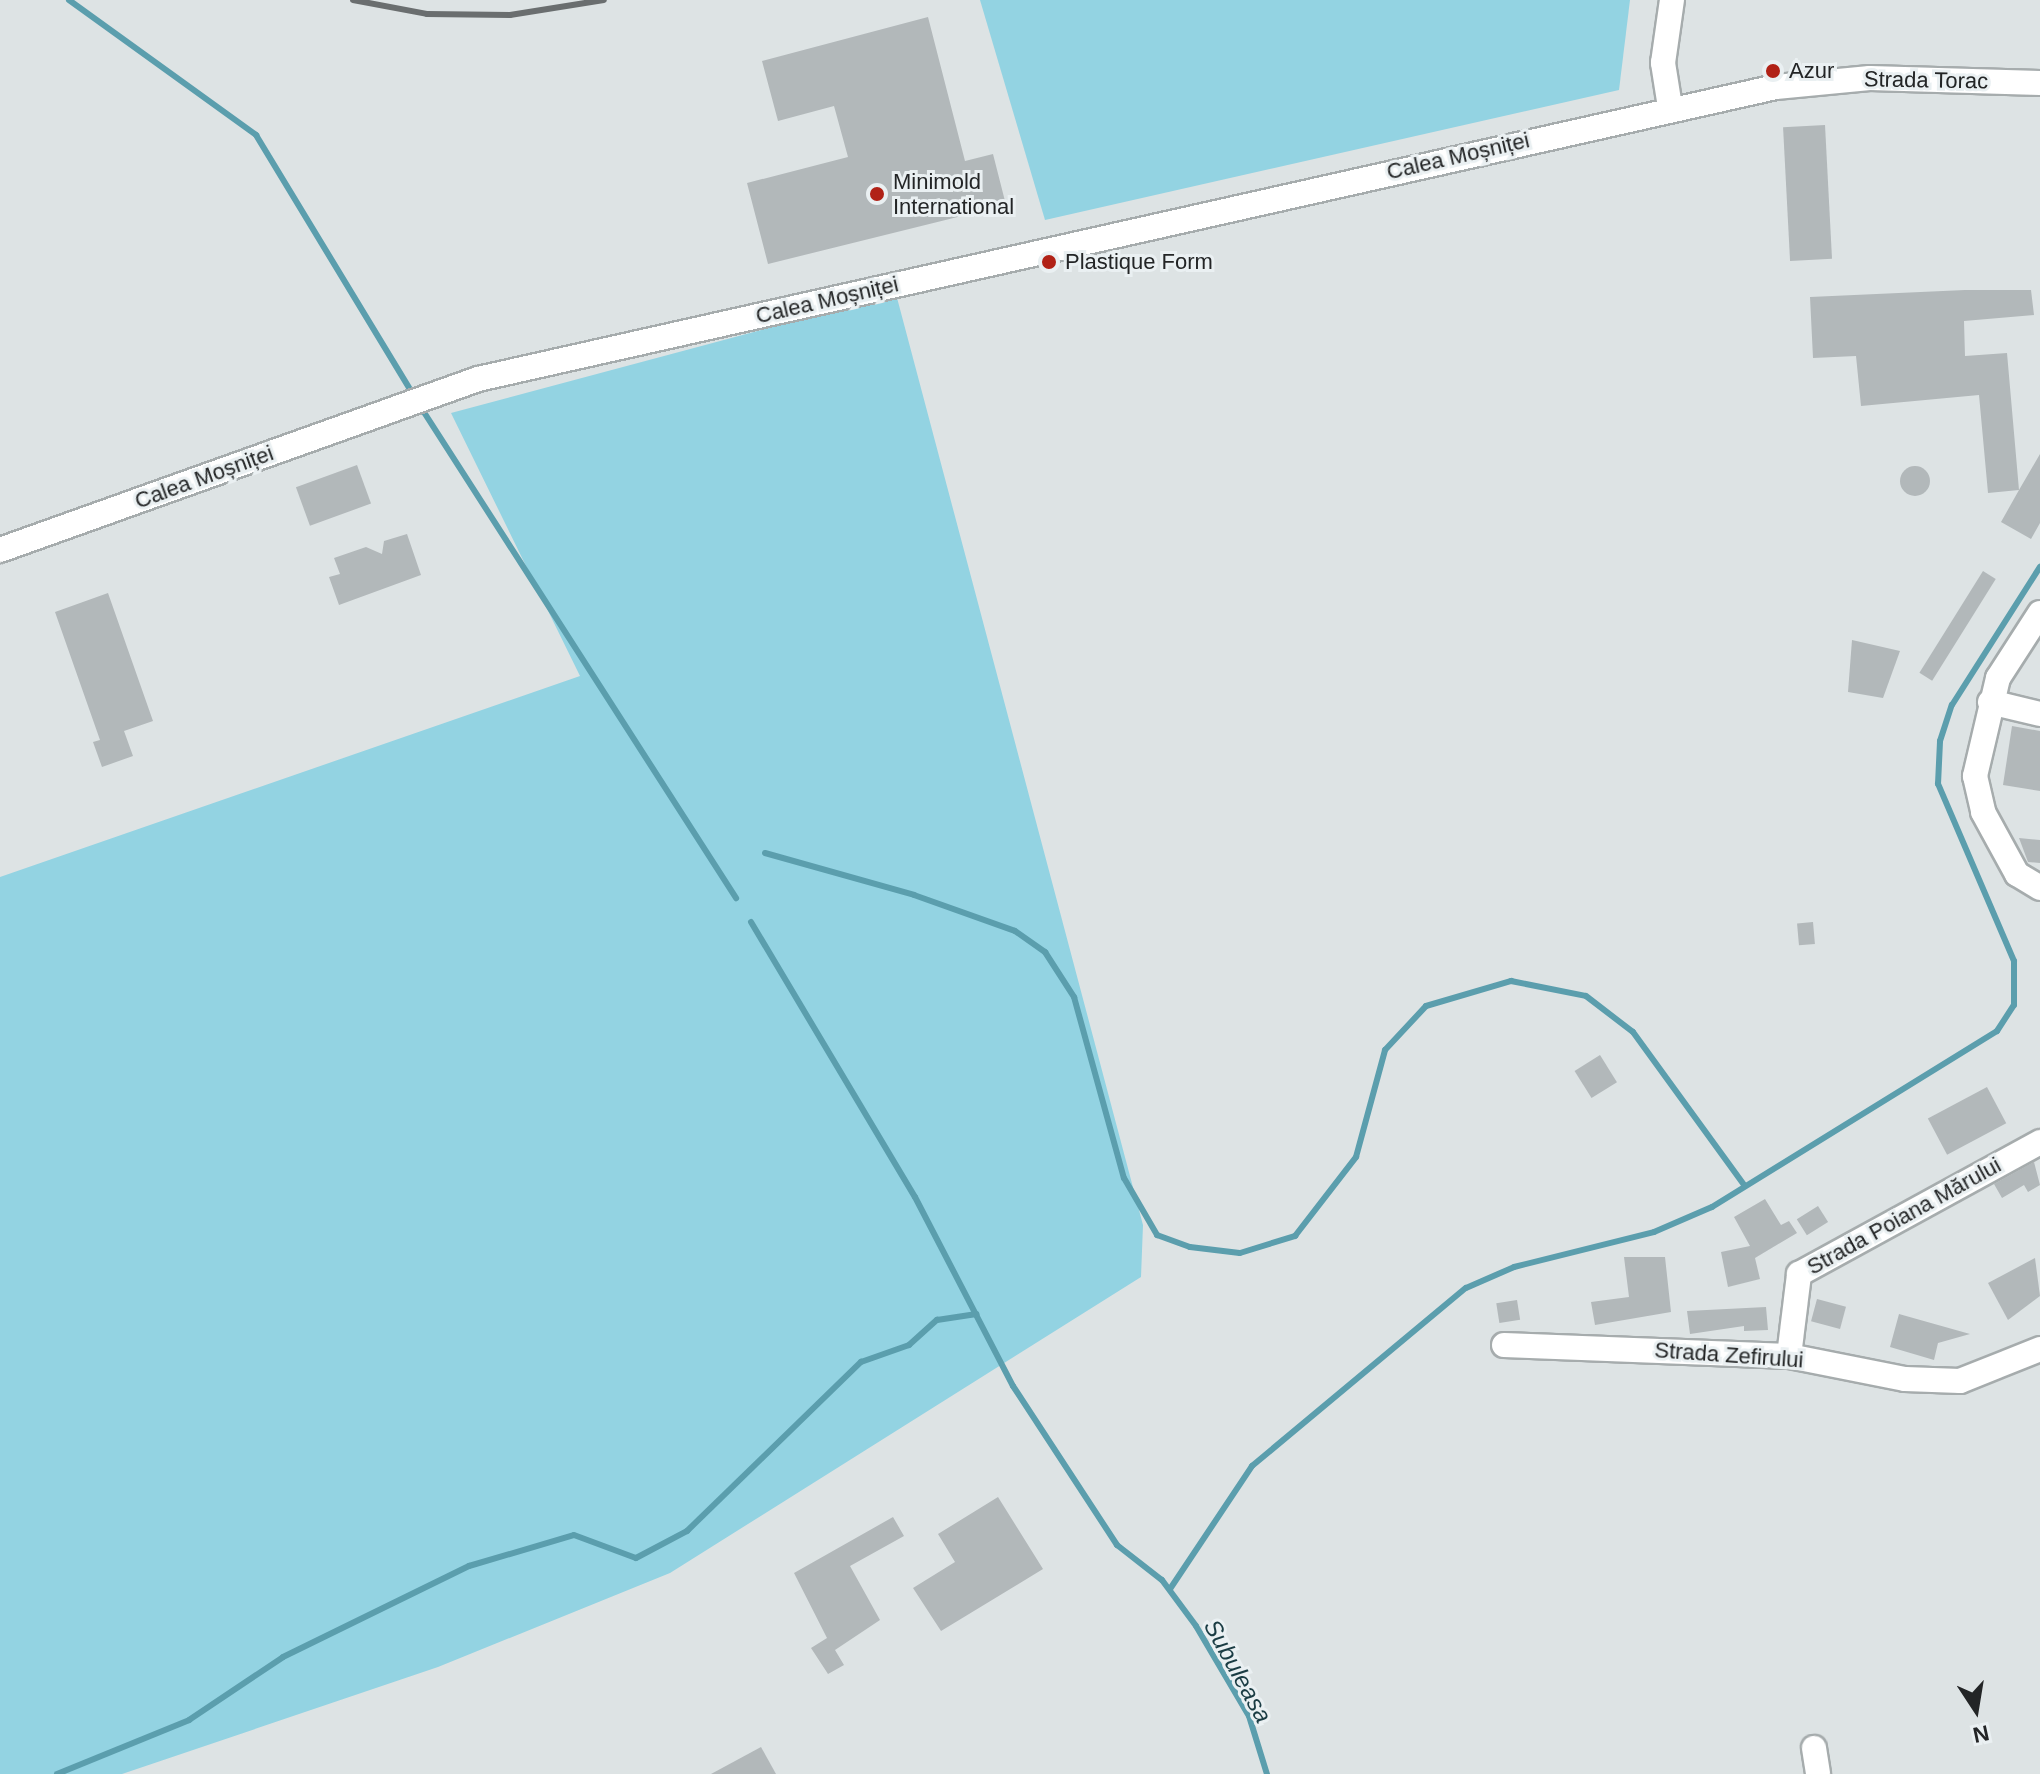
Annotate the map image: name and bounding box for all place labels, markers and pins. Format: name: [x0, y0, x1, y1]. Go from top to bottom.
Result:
place label: Azur: [1789, 58, 1834, 84]
marker: Azur: [1764, 62, 1782, 80]
place label: Minimold International: [893, 168, 1014, 220]
marker: Minimold International: [868, 185, 886, 203]
place label: Plastique Form: [1065, 249, 1213, 275]
marker: Plastique Form: [1040, 253, 1058, 271]

